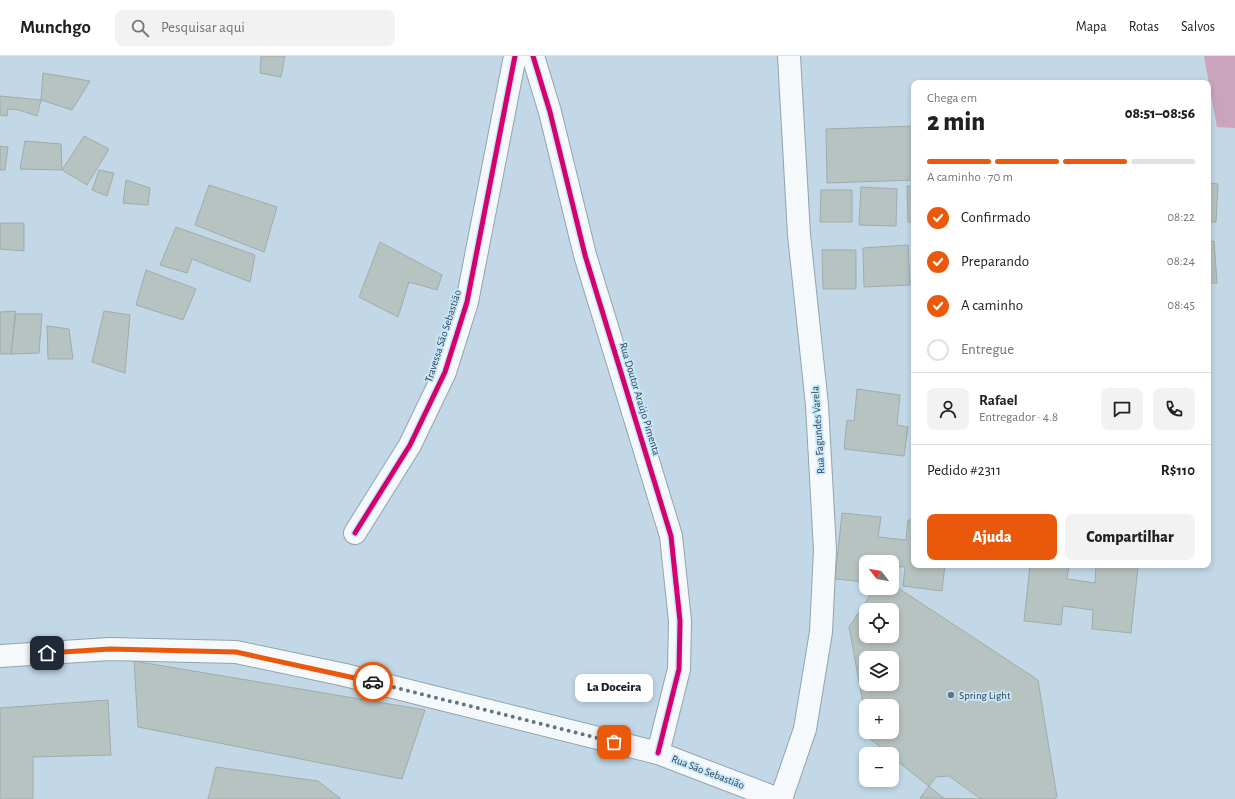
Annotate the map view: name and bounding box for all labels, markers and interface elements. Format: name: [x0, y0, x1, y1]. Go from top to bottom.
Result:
search box: [115, 10, 395, 46]
icon: search: [129, 17, 151, 39]
text: Munchgo: [20, 18, 91, 37]
text: Pesquisar aqui: [161, 20, 245, 35]
text: Mapa: [1076, 20, 1107, 34]
text: Rotas: [1129, 20, 1159, 34]
text: Salvos: [1181, 20, 1215, 34]
text: Chega em: [927, 92, 977, 105]
text: 08:51–08:56: [1125, 106, 1195, 121]
text: 2 min: [927, 109, 985, 135]
text: A caminho · 70 m: [927, 171, 1013, 184]
icon: check: [927, 207, 949, 229]
text: Confirmado: [961, 210, 1031, 225]
text: 08:22: [1167, 211, 1195, 224]
icon: check: [927, 251, 949, 273]
text: Preparando: [961, 254, 1029, 269]
text: 08:24: [1167, 255, 1195, 268]
street label: Travessa São Sebastião: [423, 288, 463, 384]
icon: check: [927, 295, 949, 317]
text: A caminho: [961, 298, 1023, 313]
text: 08:45: [1167, 299, 1195, 312]
street label: Rua Doutor Araújo Pimenta: [618, 341, 662, 457]
text: Entregue: [961, 342, 1014, 357]
street label: Rua Fagundes Varela: [809, 386, 827, 474]
button: person: [927, 388, 969, 430]
button: chat: [1101, 388, 1143, 430]
button: phone: [1153, 388, 1195, 430]
text: Rafael: [979, 393, 1018, 408]
text: Entregador · 4.8: [979, 411, 1058, 424]
text: Pedido #2311: [927, 463, 1001, 478]
text: R$110: [1161, 463, 1195, 478]
button: Ajuda: [927, 514, 1057, 560]
button: Compartilhar: [1065, 514, 1195, 560]
north arrow: [859, 555, 899, 595]
map controls: [859, 555, 899, 787]
button: locate: [859, 603, 899, 643]
pin: [30, 636, 64, 670]
icon: home: [36, 642, 58, 664]
button: layers: [859, 651, 899, 691]
courier: [353, 662, 393, 702]
icon: car: [362, 671, 384, 693]
callout: La Doceira: [575, 674, 653, 702]
text: La Doceira: [587, 681, 641, 694]
marker: Spring Light: [946, 690, 956, 700]
place label: Spring Light: [959, 690, 1011, 701]
button: +: [859, 699, 899, 739]
pin: [597, 725, 631, 759]
icon: bag: [603, 731, 625, 753]
button: −: [859, 747, 899, 787]
street label: Rua São Sebastião: [670, 753, 746, 791]

